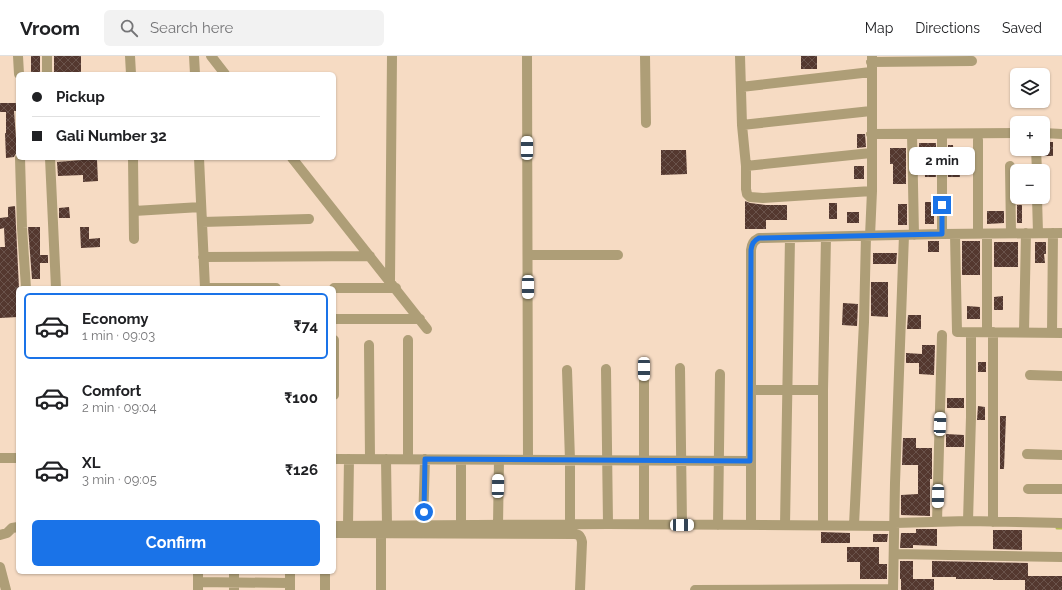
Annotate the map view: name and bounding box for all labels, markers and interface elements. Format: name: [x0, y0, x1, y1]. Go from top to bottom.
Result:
search box: [104, 10, 384, 46]
text: Vroom: [20, 17, 80, 39]
icon: search: [118, 17, 140, 39]
text: Search here: [150, 19, 233, 37]
text: Map: [865, 20, 893, 36]
text: Directions: [915, 20, 980, 36]
text: Saved: [1002, 20, 1042, 36]
map controls: [1010, 68, 1050, 204]
button: layers: [1010, 68, 1050, 108]
text: Pickup: [56, 88, 105, 106]
button: +: [1010, 116, 1050, 156]
text: Gali Number 32: [56, 127, 167, 145]
car: [521, 136, 533, 160]
callout: 2 min: [909, 147, 975, 175]
text: 2 min: [925, 153, 959, 168]
button: −: [1010, 164, 1050, 204]
route end: [933, 196, 951, 214]
car: [522, 275, 534, 299]
icon: car: [34, 308, 70, 344]
text: Economy: [82, 310, 149, 328]
text: ₹74: [294, 317, 318, 335]
text: 1 min · 09:03: [82, 328, 155, 343]
car: [638, 357, 650, 381]
icon: car: [34, 380, 70, 416]
text: Comfort: [82, 382, 141, 400]
text: ₹100: [284, 389, 318, 407]
text: 2 min · 09:04: [82, 400, 157, 415]
car: [934, 412, 946, 436]
icon: car: [34, 452, 70, 488]
text: XL: [82, 454, 100, 472]
text: ₹126: [285, 461, 318, 479]
text: 3 min · 09:05: [82, 472, 157, 487]
car: [492, 474, 504, 498]
car: [932, 484, 944, 508]
route start: [415, 503, 433, 521]
car: [670, 519, 694, 531]
button: Confirm: [32, 520, 320, 566]

